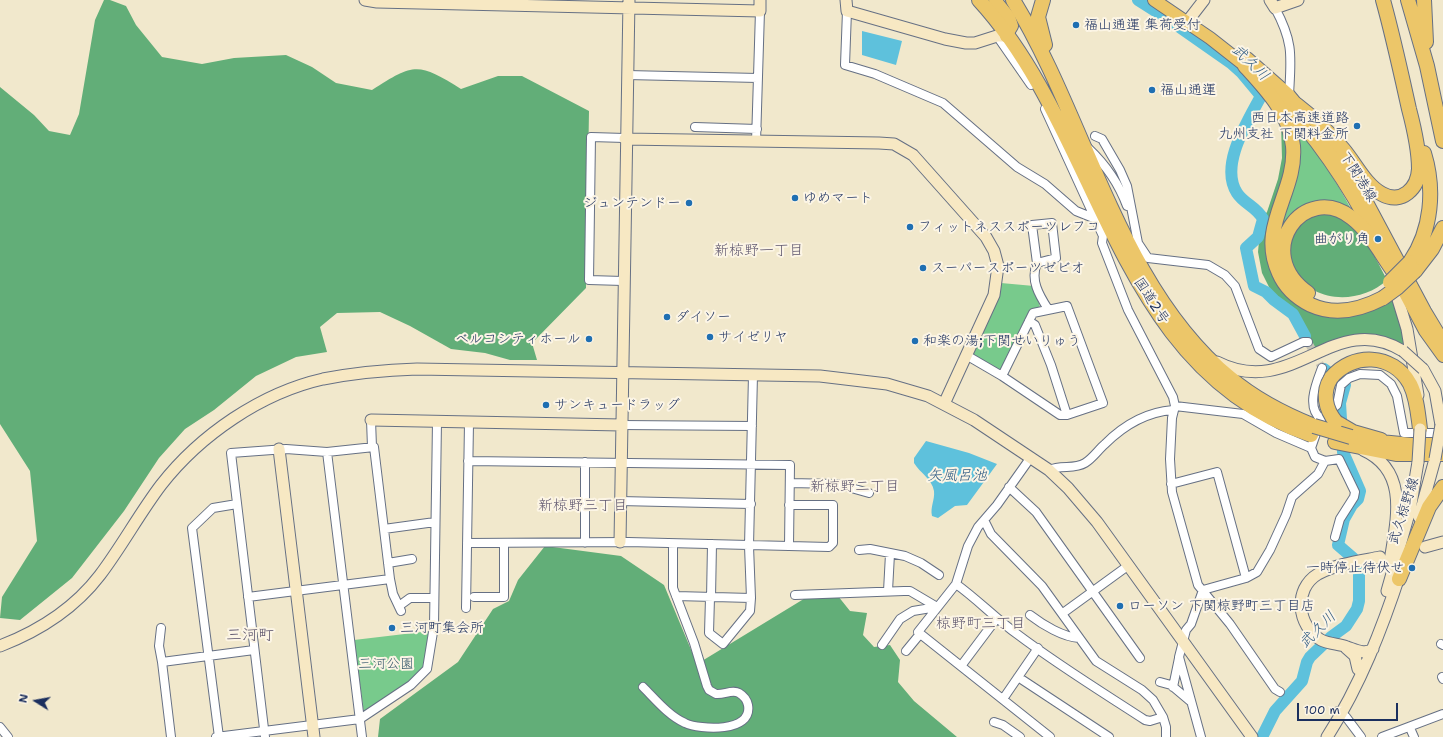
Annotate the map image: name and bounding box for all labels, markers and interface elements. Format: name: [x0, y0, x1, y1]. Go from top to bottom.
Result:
place label: 福山通運 集荷受付: [1084, 17, 1201, 33]
marker: 福山通運 集荷受付: [1071, 20, 1081, 30]
water label: 武久川: [1228, 41, 1272, 85]
place label: 福山通運: [1160, 82, 1216, 98]
marker: 福山通運: [1147, 85, 1157, 95]
place label: 西日本高速道路 九州支社 下関料金所: [1218, 110, 1349, 142]
marker: 西日本高速道路 九州支社 下関料金所: [1352, 121, 1362, 131]
street label: 下関港線: [1336, 149, 1380, 205]
place label: ゆめマート: [803, 190, 873, 206]
marker: ゆめマート: [790, 193, 800, 203]
place label: ジュンテンドー: [583, 195, 681, 211]
marker: ジュンテンドー: [684, 198, 694, 208]
place label: フィットネススポーツレフコ: [918, 219, 1100, 235]
marker: フィットネススポーツレフコ: [905, 222, 915, 232]
place label: 曲がり角: [1314, 231, 1370, 247]
marker: 曲がり角: [1373, 234, 1383, 244]
district label: 新椋野一丁目: [714, 242, 804, 260]
place label: スーパースポーツゼビオ: [931, 260, 1084, 276]
marker: スーパースポーツゼビオ: [918, 263, 928, 273]
street label: 国道2号: [1130, 275, 1172, 327]
place label: ダイソー: [675, 309, 731, 325]
marker: ダイソー: [662, 312, 672, 322]
place label: サイゼリヤ: [718, 329, 788, 345]
place label: ベルコシティホール: [455, 331, 581, 347]
marker: サイゼリヤ: [705, 332, 715, 342]
place label: 和楽の湯;下関せいりゅう: [923, 333, 1081, 349]
marker: ベルコシティホール: [584, 334, 594, 344]
marker: 和楽の湯;下関せいりゅう: [910, 336, 920, 346]
place label: サンキュードラッグ: [554, 397, 680, 413]
marker: サンキュードラッグ: [541, 400, 551, 410]
water label: 矢風呂池: [927, 467, 987, 485]
street label: 武久椋野線: [1385, 475, 1423, 547]
district label: 新椋野二丁目: [810, 478, 900, 496]
district label: 新椋野三丁目: [538, 497, 628, 515]
place label: 一時停止待伏せ: [1306, 560, 1404, 576]
marker: 一時停止待伏せ: [1407, 563, 1417, 573]
place label: ローソン 下関椋野町三丁目店: [1128, 598, 1315, 614]
marker: ローソン 下関椋野町三丁目店: [1115, 601, 1125, 611]
water label: 武久川: [1296, 608, 1340, 652]
district label: 椋野町三丁目: [936, 615, 1026, 633]
place label: 三河町集会所: [400, 620, 484, 636]
marker: 三河町集会所: [387, 623, 397, 633]
district label: 三河町: [226, 626, 274, 646]
park label: 三河公園: [358, 656, 414, 672]
north arrow: [16, 681, 56, 721]
text: N: [16, 693, 32, 704]
scale bar: [1299, 695, 1400, 721]
text: 100 m: [1304, 702, 1340, 718]

